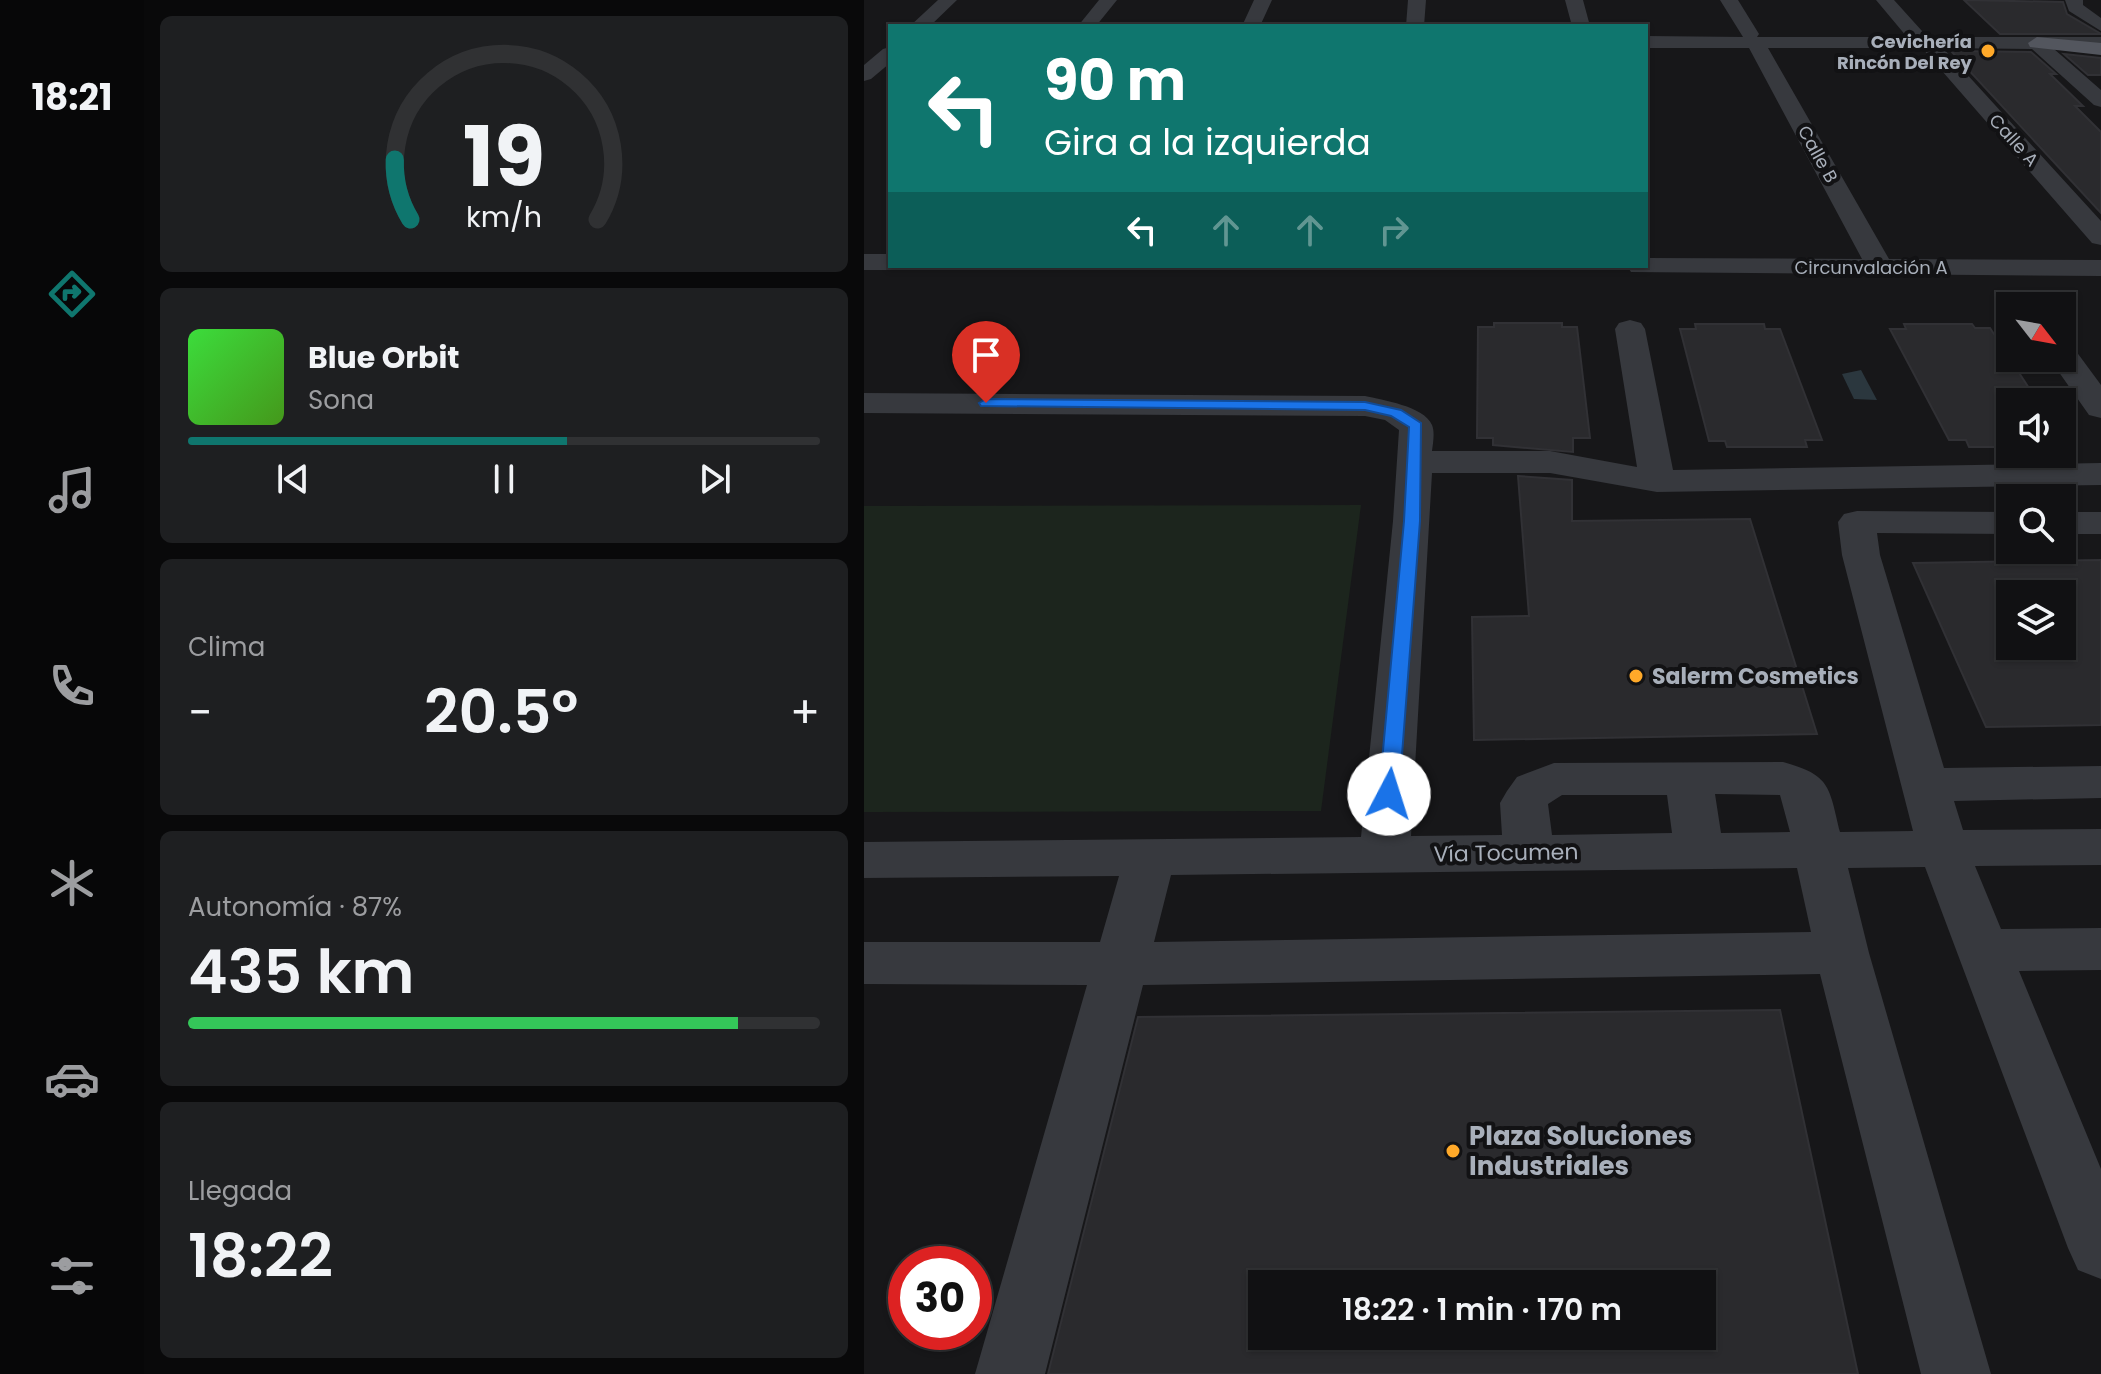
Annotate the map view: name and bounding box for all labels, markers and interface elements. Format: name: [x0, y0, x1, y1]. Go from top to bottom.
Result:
place label: Cevichería Rincón Del Rey: [1837, 29, 1973, 75]
text: 90 m: [1044, 41, 1186, 120]
marker: Cevichería Rincón Del Rey: [1979, 42, 1997, 60]
icon: left: [912, 56, 1016, 160]
text: 18:21: [31, 72, 113, 123]
text: 19: [463, 98, 545, 214]
street label: Calle A: [1984, 108, 2044, 172]
text: Gira a la izquierda: [1044, 117, 1371, 168]
street label: Calle B: [1792, 121, 1844, 187]
text: km/h: [466, 197, 542, 237]
icon: left: [1120, 208, 1164, 252]
icon: ahead: [1204, 208, 1248, 252]
icon: ahead: [1288, 208, 1332, 252]
icon: right: [1372, 208, 1416, 252]
street label: Circunvalación A: [1794, 255, 1948, 280]
icon: directions: [44, 266, 100, 322]
north arrow: [1996, 292, 2076, 372]
map controls: [1996, 292, 2076, 660]
pin: [952, 321, 1020, 403]
icon: arrive: [964, 333, 1008, 377]
text: Blue Orbit: [308, 336, 460, 379]
text: Sona: [308, 382, 374, 418]
button: sound: [1996, 388, 2076, 468]
icon: previous: [271, 457, 315, 501]
icon: pause: [482, 457, 526, 501]
icon: next: [693, 457, 737, 501]
icon: music: [44, 462, 100, 518]
button: search: [1996, 484, 2076, 564]
button: layers: [1996, 580, 2076, 660]
text: Clima: [188, 629, 265, 665]
icon: phone: [44, 658, 100, 714]
place label: Salerm Cosmetics: [1652, 661, 1859, 692]
marker: Salerm Cosmetics: [1627, 667, 1645, 685]
text: 20.5°: [424, 670, 578, 754]
text: −: [188, 682, 212, 743]
text: +: [790, 682, 820, 743]
position arrow: [1347, 752, 1431, 836]
street label: Vía Tocumen: [1433, 836, 1579, 870]
icon: climate: [44, 855, 100, 911]
text: Autonomía · 87%: [188, 889, 402, 925]
text: 435 km: [188, 930, 414, 1014]
icon: car: [44, 1051, 100, 1107]
place label: Plaza Soluciones Industriales: [1469, 1118, 1692, 1184]
marker: Plaza Soluciones Industriales: [1444, 1142, 1462, 1160]
text: Llegada: [188, 1173, 292, 1209]
text: 18:22: [188, 1214, 333, 1298]
speed limit sign: 30: [888, 1246, 992, 1350]
icon: filters: [44, 1248, 100, 1304]
text: 18:22 · 1 min · 170 m: [1342, 1288, 1622, 1331]

